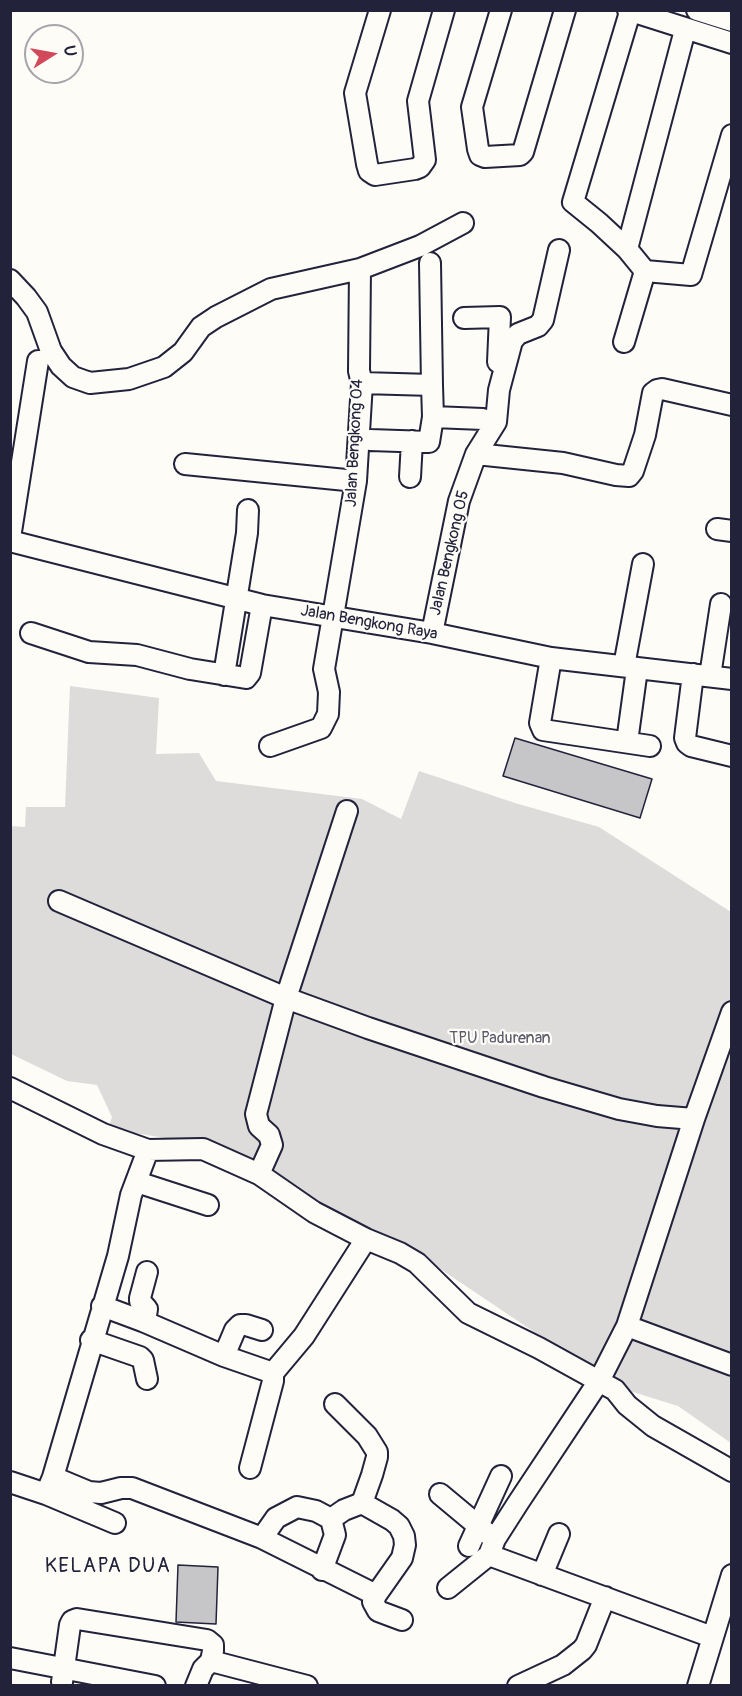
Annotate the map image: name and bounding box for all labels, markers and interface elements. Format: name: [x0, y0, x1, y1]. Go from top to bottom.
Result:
north arrow: [24, 24, 84, 84]
text: U: [59, 44, 81, 58]
street label: Jalan Bengkong 04: [342, 379, 368, 507]
street label: Jalan Bengkong 05: [426, 489, 474, 617]
street label: Jalan Bengkong Raya: [299, 601, 439, 645]
park label: TPU Padurenan: [449, 1029, 551, 1049]
district label: KELAPA DUA: [45, 1555, 171, 1579]

